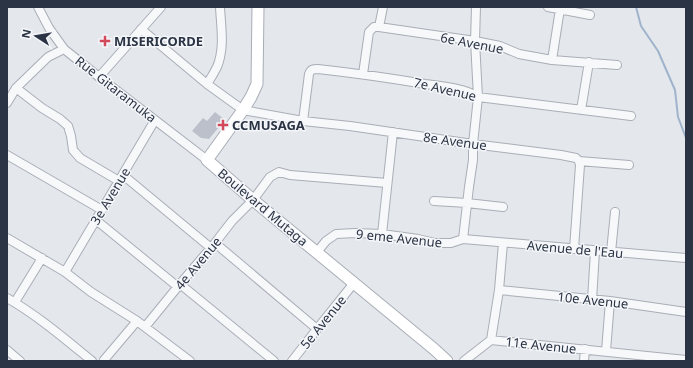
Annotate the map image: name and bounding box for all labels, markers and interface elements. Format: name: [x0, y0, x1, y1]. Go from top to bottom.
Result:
north arrow: [16, 16, 56, 56]
text: N: [17, 28, 34, 40]
street label: 6e Avenue: [439, 28, 505, 58]
place label: MISERICORDE: [114, 32, 203, 50]
marker: MISERICORDE: [99, 35, 111, 47]
street label: Rue Gitaramuka: [72, 52, 160, 126]
street label: 7e Avenue: [412, 73, 478, 105]
place label: CCMUSAGA: [232, 116, 305, 134]
marker: CCMUSAGA: [217, 119, 229, 131]
street label: 8e Avenue: [422, 128, 488, 154]
street label: 3e Avenue: [86, 164, 134, 228]
street label: Boulevard Mutaga: [214, 164, 312, 250]
street label: 9 eme Avenue: [355, 225, 443, 251]
street label: 4e Avenue: [171, 233, 225, 293]
street label: Avenue de l'Eau: [526, 236, 624, 262]
street label: 10e Avenue: [557, 287, 629, 313]
street label: 5e Avenue: [296, 292, 350, 352]
street label: 11e Avenue: [505, 332, 577, 358]

